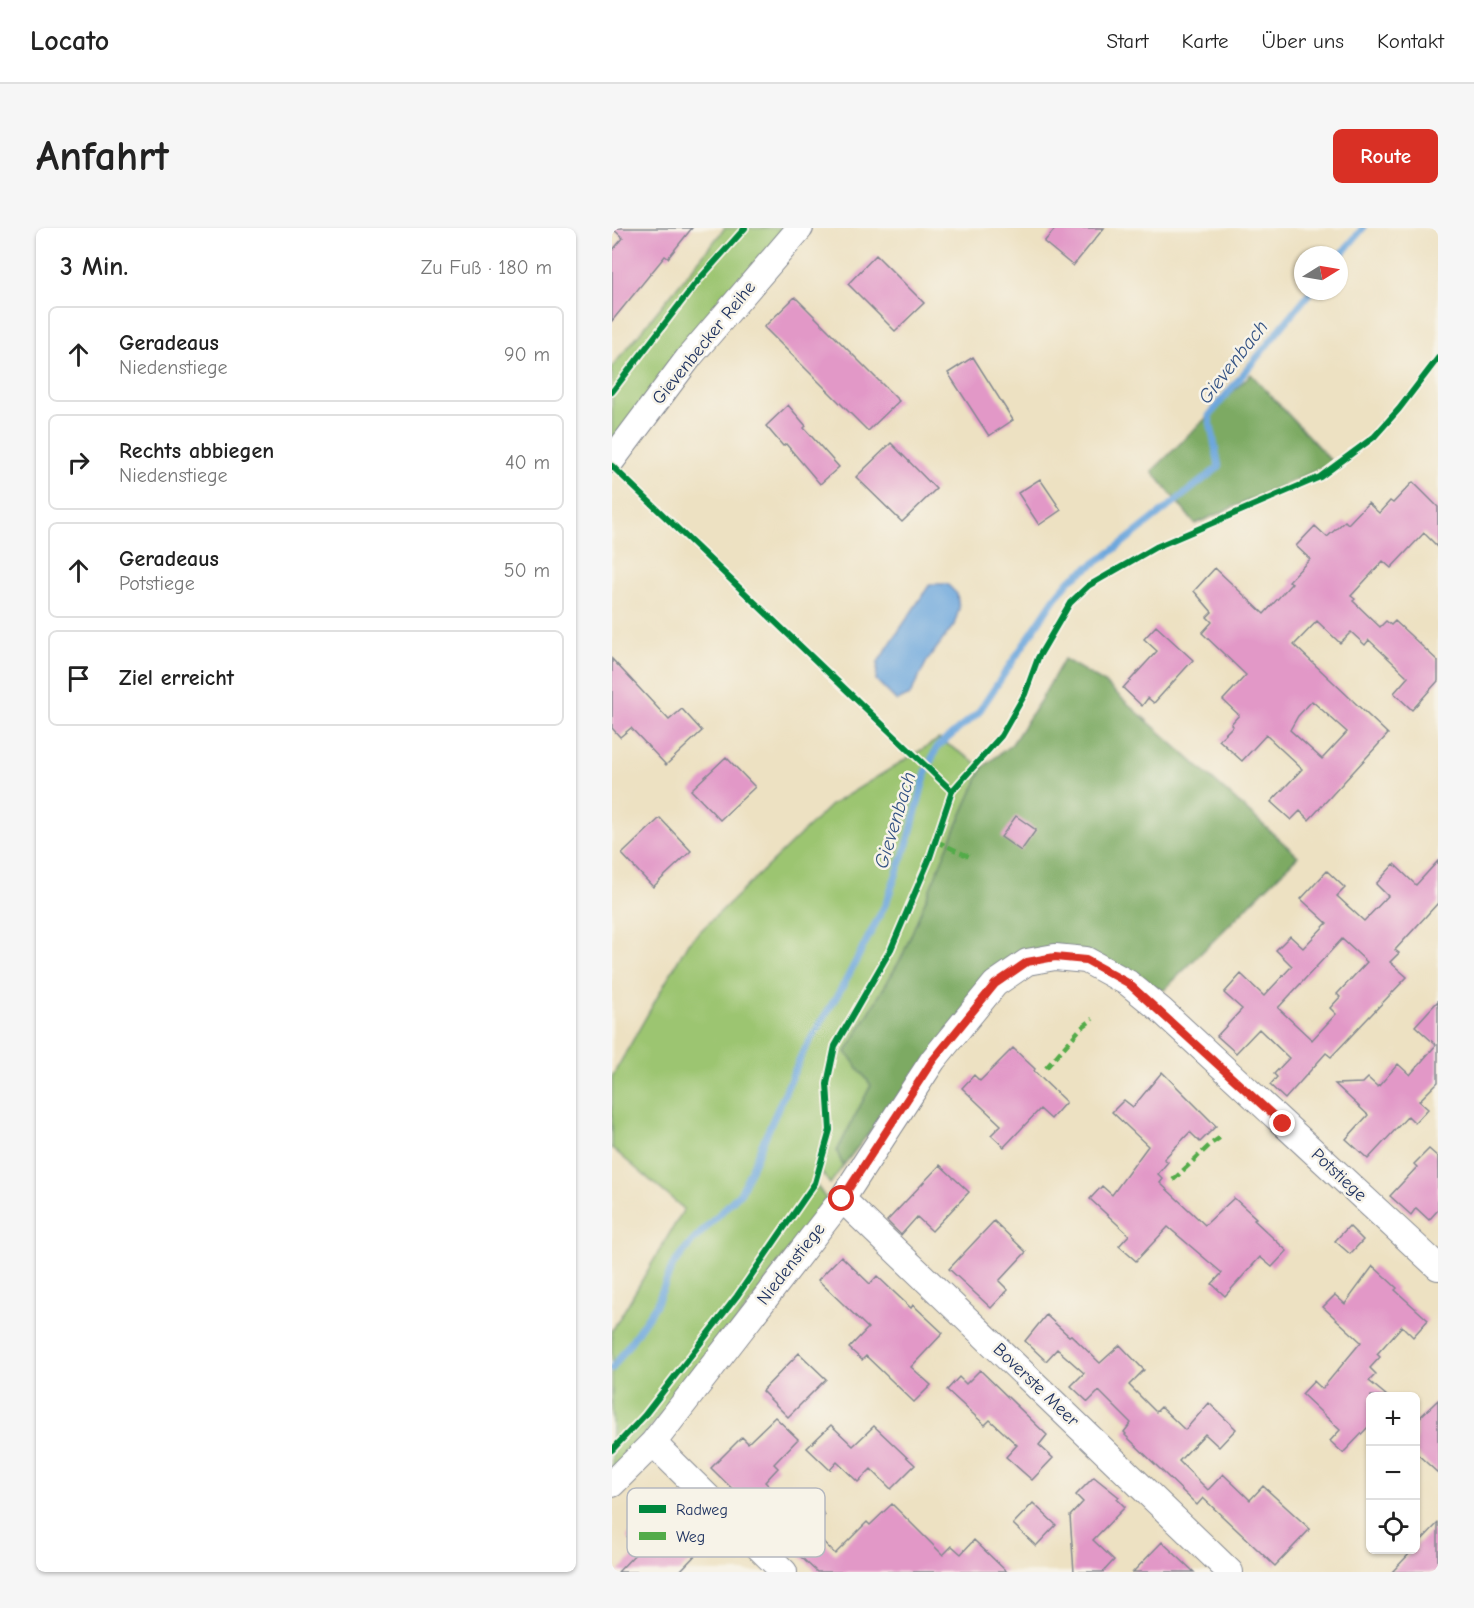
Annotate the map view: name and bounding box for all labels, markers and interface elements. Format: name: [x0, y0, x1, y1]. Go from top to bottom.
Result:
text: Locato: [30, 25, 109, 57]
text: Start: [1106, 29, 1149, 53]
text: Karte: [1182, 29, 1228, 53]
text: Über uns: [1261, 29, 1344, 53]
text: Kontakt: [1377, 29, 1444, 53]
button: Route: [1333, 129, 1438, 183]
text: Anfahrt: [36, 132, 169, 181]
north arrow: [1294, 246, 1348, 300]
text: 3 Min.: [60, 252, 128, 282]
text: Zu Fuß · 180 m: [421, 256, 552, 279]
street label: Gievenbecker Reihe: [648, 277, 760, 409]
water label: Gievenbach: [1193, 316, 1273, 408]
text: Geradeaus: [119, 330, 219, 356]
icon: ahead: [62, 338, 95, 371]
text: 90 m: [504, 343, 550, 366]
text: Niedenstiege: [119, 356, 228, 379]
text: Rechts abbiegen: [119, 438, 274, 464]
icon: right: [62, 446, 95, 479]
text: 40 m: [505, 451, 550, 474]
text: Niedenstiege: [119, 464, 228, 487]
text: Geradeaus: [119, 546, 219, 572]
icon: ahead: [62, 554, 95, 587]
text: 50 m: [504, 559, 550, 582]
text: Potstiege: [119, 572, 195, 595]
icon: arrive: [62, 662, 95, 695]
text: Ziel erreicht: [119, 665, 234, 691]
water label: Gievenbach: [869, 769, 921, 871]
route end: [1269, 1110, 1295, 1136]
street label: Potstiege: [1307, 1144, 1371, 1206]
route start: [828, 1185, 854, 1211]
street label: Niedenstiege: [753, 1219, 829, 1309]
street label: Boverste Meer: [989, 1339, 1084, 1432]
map controls: [1366, 1392, 1420, 1554]
button: +: [1366, 1392, 1420, 1446]
button: −: [1366, 1446, 1420, 1500]
legend: [627, 1488, 825, 1557]
button: locate: [1366, 1500, 1420, 1554]
text: Radweg: [676, 1501, 728, 1519]
text: Weg: [676, 1528, 705, 1546]

